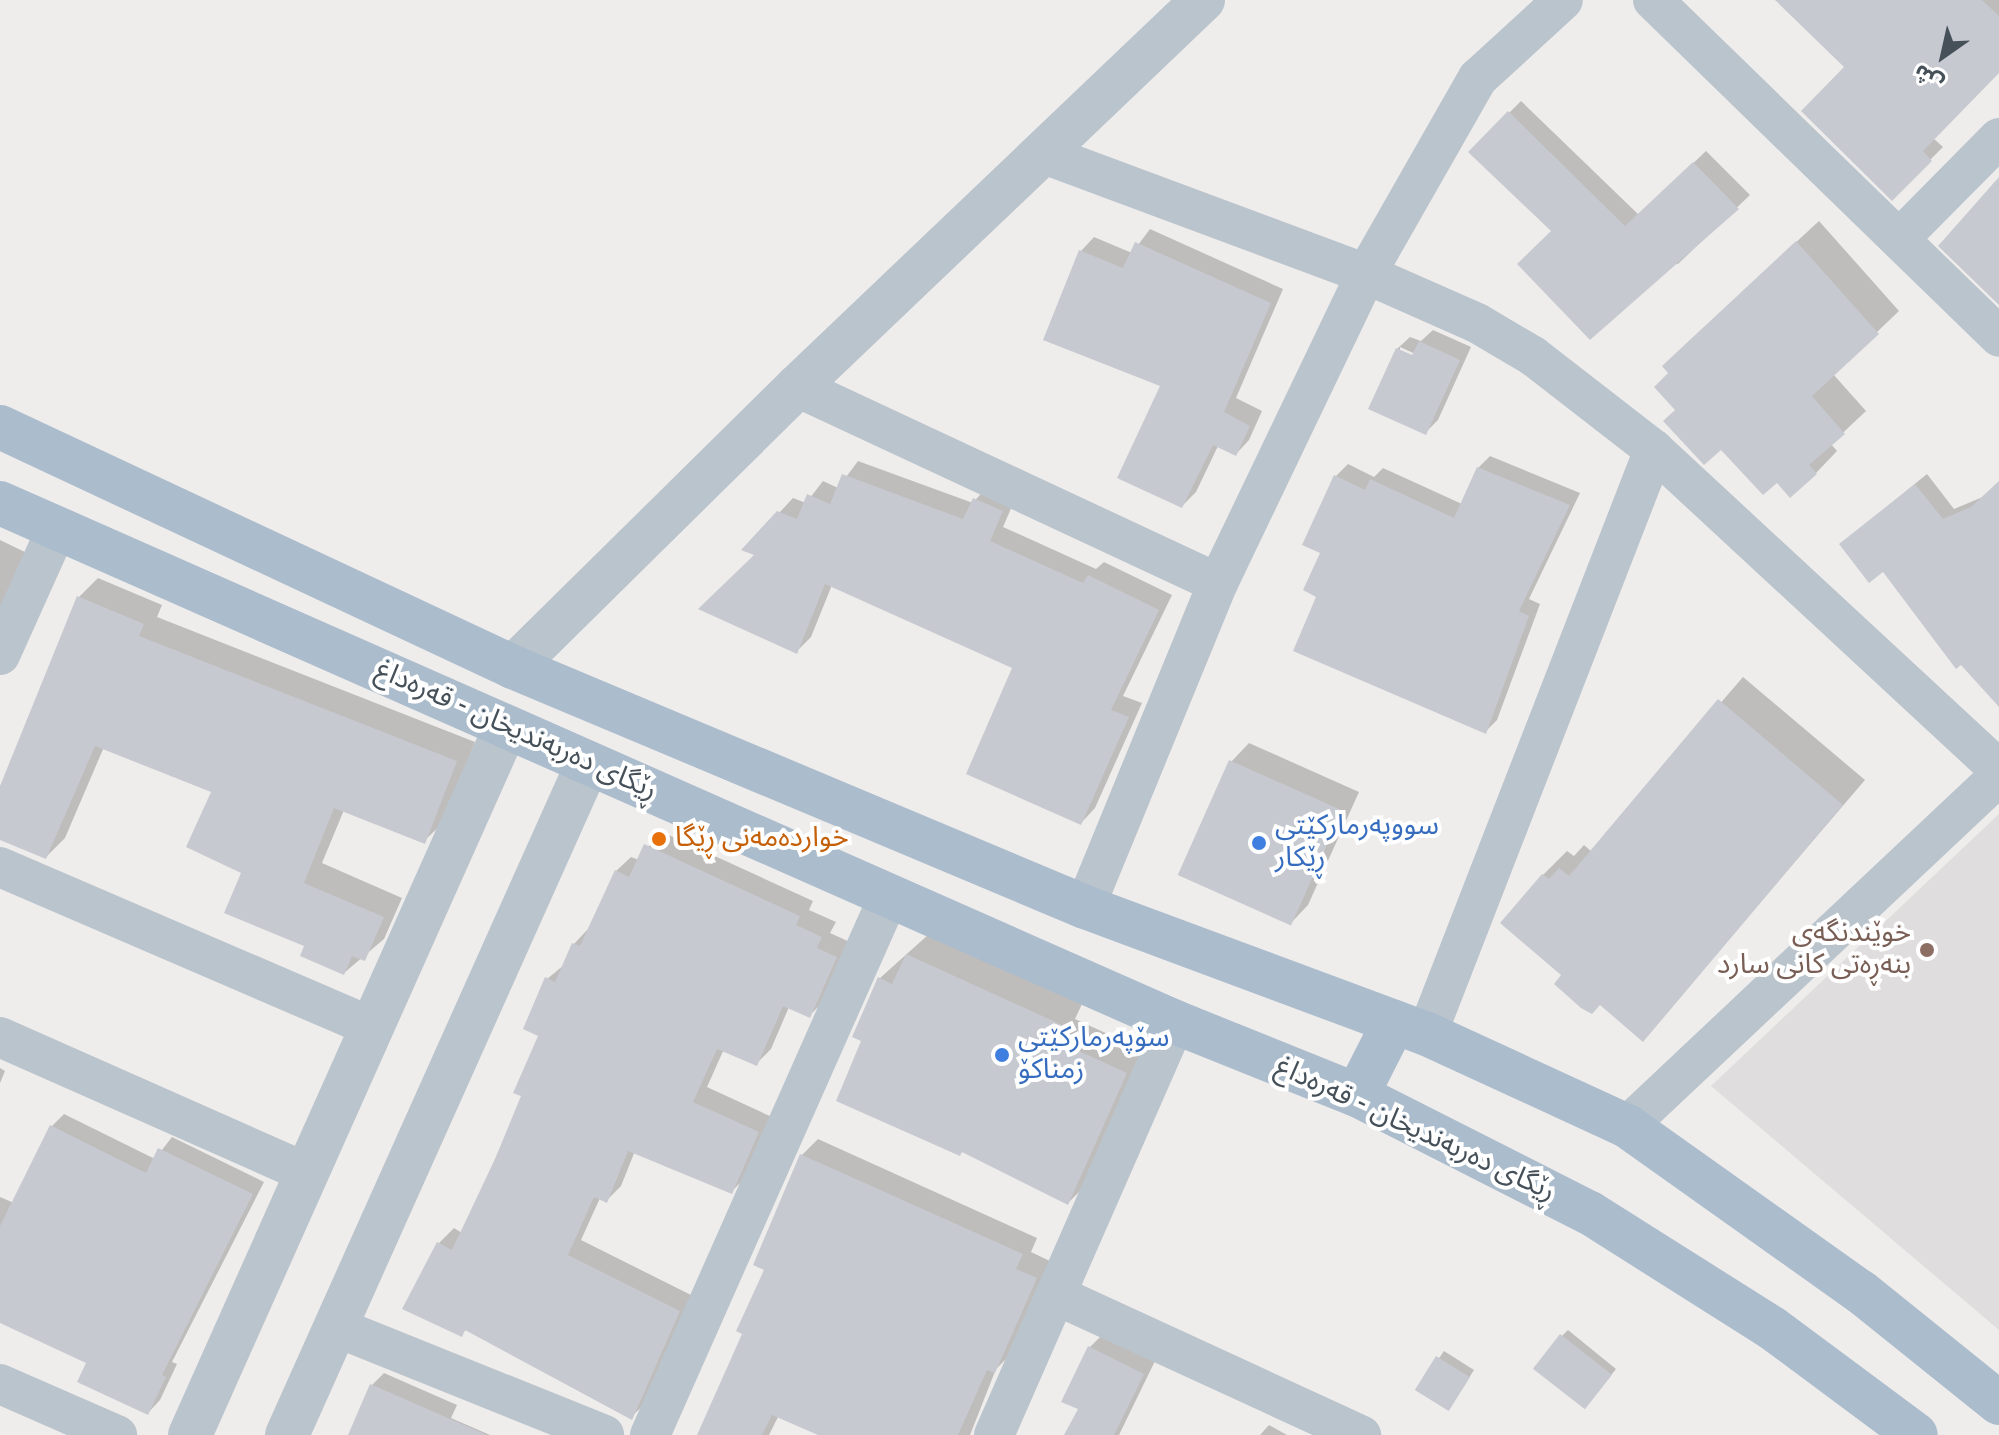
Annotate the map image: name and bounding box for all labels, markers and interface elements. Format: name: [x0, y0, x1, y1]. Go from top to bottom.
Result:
north arrow: [1903, 16, 1983, 96]
text: ش: [1909, 57, 1949, 96]
street label: ڕێگای دەربەندیخان - قەرەداغ: [370, 654, 662, 808]
place label: سووپەرمارکێتی ڕێکار: [1275, 810, 1439, 876]
place label: خواردەمەنی ڕێگا: [675, 822, 849, 856]
marker: خواردەمەنی ڕێگا: [650, 830, 668, 848]
marker: سووپەرمارکێتی ڕێکار: [1250, 834, 1268, 852]
place label: خوێندنگەی بنەڕەتی کانی سارد: [1717, 917, 1911, 983]
marker: خوێندنگەی بنەڕەتی کانی سارد: [1918, 941, 1936, 959]
place label: سۆپەرمارکێتی زمناکۆ: [1018, 1022, 1169, 1088]
marker: سۆپەرمارکێتی زمناکۆ: [993, 1046, 1011, 1064]
street label: ڕێگای دەربەندیخان - قەرەداغ: [1270, 1050, 1560, 1210]

